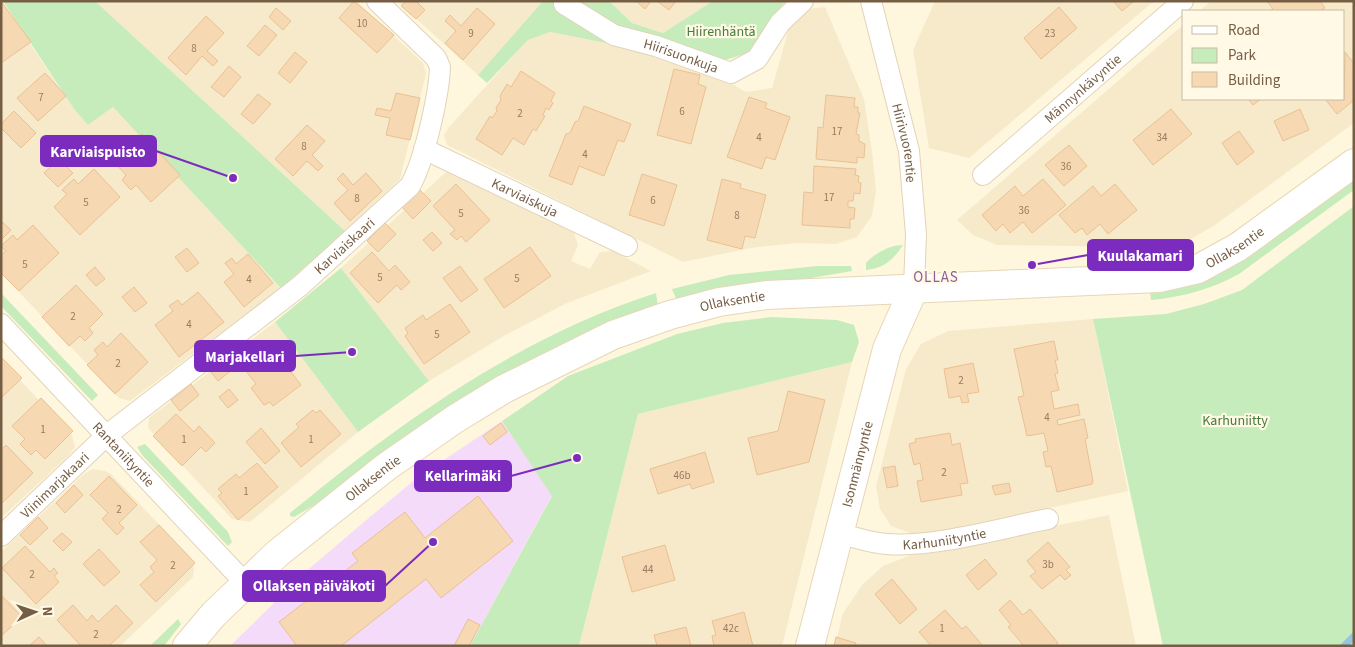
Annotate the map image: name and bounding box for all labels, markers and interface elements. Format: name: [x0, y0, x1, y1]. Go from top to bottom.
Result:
legend: [1182, 10, 1345, 100]
house number: 10: [357, 16, 367, 31]
text: Road: [1228, 20, 1260, 41]
park label: Hiirenhäntä: [686, 22, 756, 42]
house number: 9: [468, 26, 474, 41]
house number: 23: [1045, 26, 1055, 41]
street label: Hiirisuonkuja: [641, 34, 721, 79]
house number: 8: [191, 41, 197, 56]
text: Park: [1228, 45, 1257, 66]
street label: Männynkävyntie: [1040, 50, 1126, 128]
text: Building: [1228, 70, 1281, 91]
house number: 7: [38, 90, 44, 105]
street label: Hiirivuorentie: [886, 101, 921, 183]
house number: 6: [679, 104, 685, 119]
house number: 2: [517, 106, 523, 121]
house number: 17: [832, 124, 842, 139]
house number: 4: [756, 130, 762, 145]
house number: 34: [1157, 130, 1168, 145]
callout: Karviaispuisto: [41, 136, 156, 166]
house number: 8: [301, 139, 307, 154]
text: Karviaispuisto: [50, 142, 146, 163]
house number: 4: [582, 147, 588, 162]
house number: 36: [1061, 159, 1072, 174]
street label: Karviaiskuja: [488, 174, 561, 223]
house number: 17: [824, 190, 834, 205]
house number: 8: [354, 191, 360, 206]
house number: 6: [650, 193, 656, 208]
house number: 5: [83, 195, 89, 210]
house number: 36: [1019, 203, 1030, 218]
house number: 5: [458, 206, 464, 221]
house number: 8: [734, 208, 740, 223]
street label: Karviaiskaari: [310, 214, 380, 280]
street label: Ollaksentie: [1202, 222, 1269, 274]
callout: Kuulakamari: [1088, 240, 1193, 270]
text: Kuulakamari: [1097, 246, 1183, 267]
house number: 5: [22, 257, 28, 272]
district label: OLLAS: [913, 267, 959, 288]
house number: 5: [377, 270, 383, 285]
house number: 5: [514, 271, 520, 286]
house number: 4: [246, 272, 252, 287]
street label: Ollaksentie: [698, 286, 767, 318]
house number: 2: [70, 309, 76, 324]
house number: 4: [186, 317, 192, 332]
house number: 5: [434, 327, 440, 342]
callout: Marjakellari: [195, 341, 295, 371]
text: Marjakellari: [205, 347, 285, 368]
house number: 2: [115, 356, 121, 371]
house number: 2: [958, 373, 964, 388]
house number: 4: [1044, 410, 1050, 425]
park label: Karhuniitty: [1202, 411, 1268, 431]
street label: Rantaniityntie: [87, 418, 159, 492]
street label: Isonmännyntie: [837, 419, 879, 509]
house number: 1: [40, 422, 46, 437]
house number: 1: [181, 432, 187, 447]
house number: 1: [308, 432, 314, 447]
street label: Viinimarjakaari: [16, 448, 94, 523]
street label: Ollaksentie: [341, 451, 405, 507]
callout: Kellarimäki: [415, 461, 511, 491]
house number: 2: [941, 465, 947, 480]
text: Kellarimäki: [425, 466, 501, 487]
house number: 46b: [673, 468, 691, 483]
house number: 1: [243, 484, 249, 499]
house number: 2: [116, 502, 122, 517]
street label: Karhuniityntie: [902, 524, 988, 556]
house number: 3b: [1042, 557, 1054, 572]
house number: 2: [170, 558, 176, 573]
house number: 44: [643, 562, 654, 577]
house number: 2: [29, 567, 35, 582]
callout: Ollaksen päiväkoti: [243, 571, 385, 601]
text: Ollaksen päiväkoti: [253, 576, 375, 597]
north arrow: [10, 587, 60, 637]
text: N: [37, 606, 57, 617]
house number: 42c: [723, 621, 739, 636]
house number: 1: [939, 621, 945, 636]
house number: 2: [93, 627, 99, 642]

